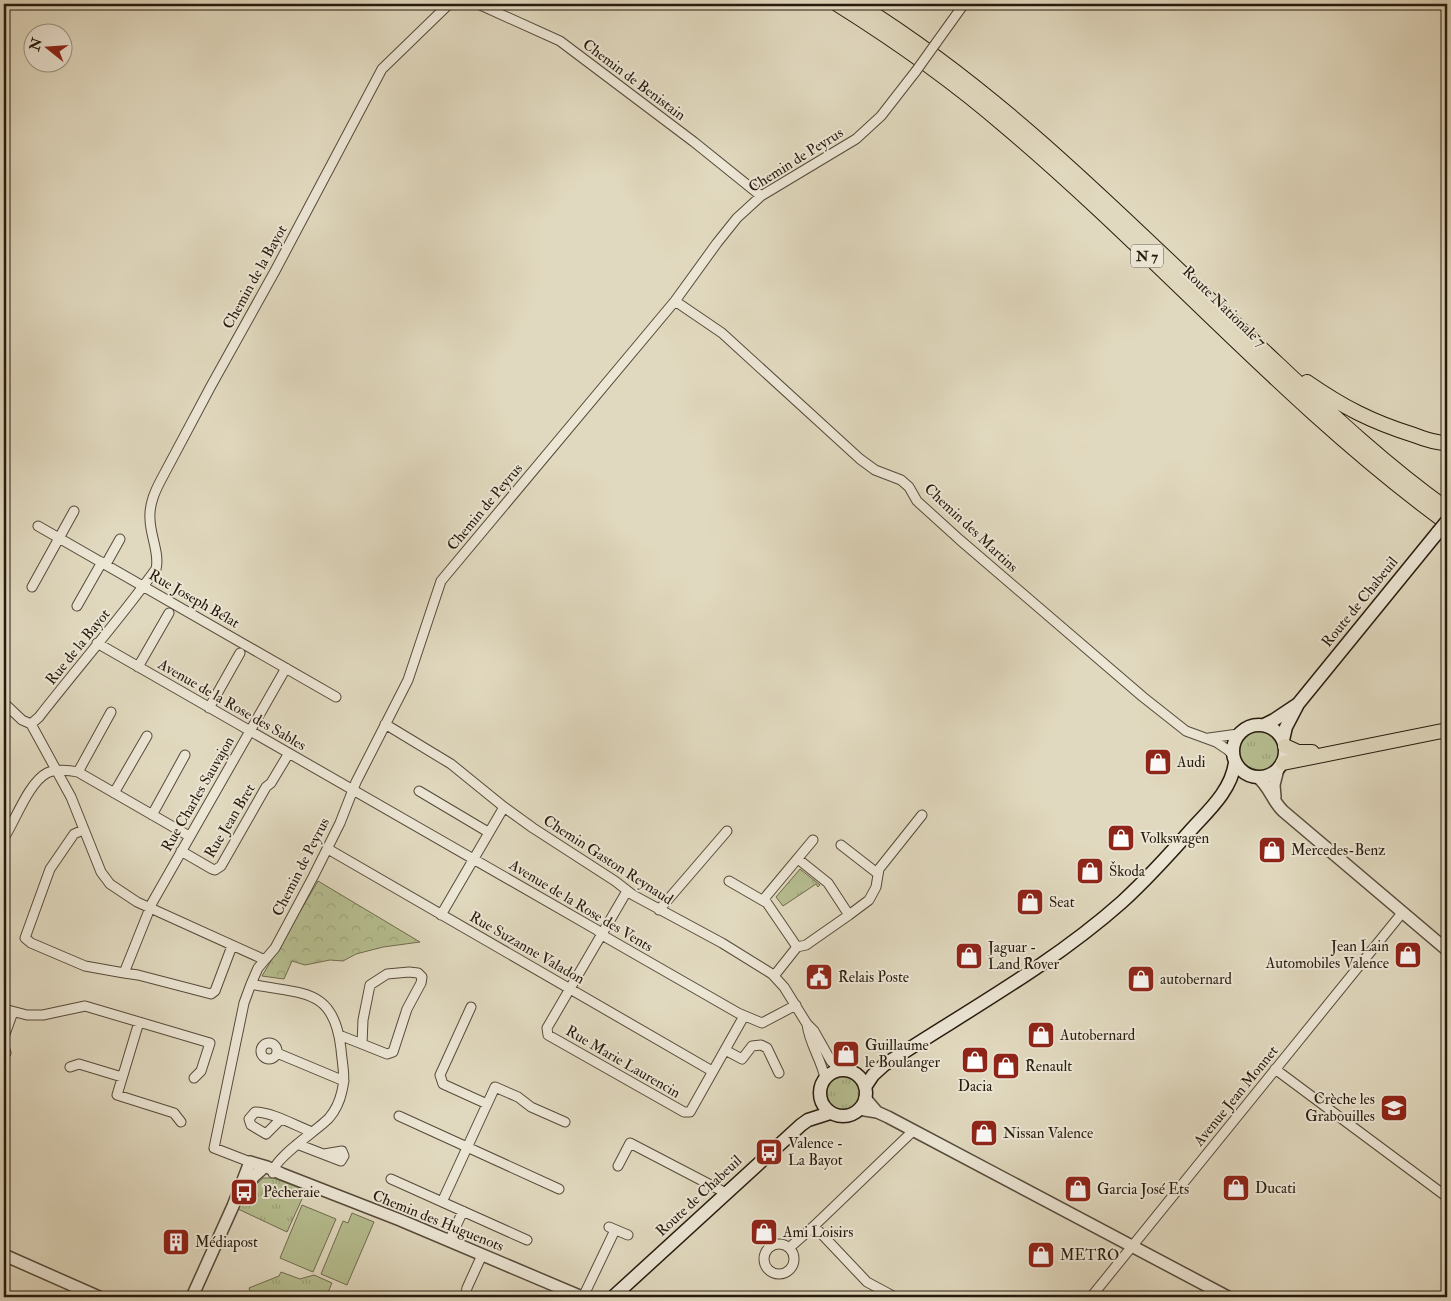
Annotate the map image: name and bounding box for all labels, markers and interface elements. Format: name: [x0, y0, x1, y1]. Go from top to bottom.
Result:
north arrow: [22, 22, 72, 72]
text: N: [26, 35, 46, 54]
street label: Chemin de Benistain: [579, 35, 690, 125]
street label: Chemin de Peyrus: [745, 123, 847, 197]
street label: Chemin de la Bayot: [219, 222, 292, 332]
road number: N 7: [1131, 245, 1163, 268]
street label: Route Nationale 7: [1178, 262, 1270, 352]
street label: Chemin de Peyrus: [443, 459, 527, 555]
street label: Chemin des Martins: [920, 480, 1022, 576]
street label: Route de Chabeuil: [1318, 553, 1402, 651]
street label: Rue Joseph Bélat: [145, 565, 243, 634]
street label: Rue de la Bayot: [42, 605, 114, 689]
street label: Avenue de la Rose des Sables: [154, 654, 309, 755]
street label: Rue Charles Sauvajon: [157, 733, 239, 855]
shop icon: Audi: [1143, 747, 1173, 777]
place label: Audi: [1176, 753, 1206, 772]
street label: Rue Jean Bret: [200, 780, 261, 862]
street label: Chemin Gaston Reynaud: [539, 811, 677, 909]
street label: Chemin de Peyrus: [268, 814, 334, 920]
shop icon: Volkswagen: [1106, 823, 1136, 853]
place label: Volkswagen: [1140, 829, 1210, 848]
shop icon: Mercedes-Benz: [1257, 835, 1287, 865]
place label: Mercedes-Benz: [1291, 841, 1386, 860]
street label: Avenue de la Rose des Vents: [505, 855, 656, 956]
shop icon: Škoda: [1075, 856, 1105, 886]
place label: Škoda: [1109, 860, 1146, 881]
shop icon: Seat: [1015, 887, 1045, 917]
place label: Seat: [1049, 893, 1075, 912]
street label: Rue Suzanne Valadon: [466, 907, 588, 989]
place label: Jean Lain Automobiles Valence: [1265, 937, 1389, 973]
place label: Jaguar - Land Rover: [987, 938, 1060, 974]
shop icon: Jean Lain Automobiles Valence: [1393, 940, 1423, 970]
shop icon: Jaguar - Land Rover: [954, 941, 984, 971]
public building icon: Relais Poste: [804, 962, 834, 992]
shop icon: autobernard: [1126, 964, 1156, 994]
place label: Relais Poste: [838, 968, 909, 987]
place label: autobernard: [1160, 970, 1233, 989]
shop icon: Autobernard: [1026, 1020, 1056, 1050]
street label: Rue Marie Laurencin: [562, 1021, 684, 1103]
place label: Autobernard: [1059, 1026, 1136, 1045]
place label: Guillaume le Boulanger: [865, 1036, 940, 1072]
shop icon: Guillaume le Boulanger: [831, 1039, 861, 1069]
street label: Avenue Jean Monnet: [1189, 1042, 1283, 1151]
shop icon: Dacia: [960, 1045, 990, 1075]
shop icon: Renault: [991, 1051, 1021, 1081]
place label: Renault: [1025, 1057, 1072, 1076]
place label: Dacia: [958, 1077, 993, 1096]
place label: Crèche les Grabouilles: [1305, 1090, 1375, 1126]
school or university icon: Crèche les Grabouilles: [1379, 1093, 1409, 1123]
shop icon: Nissan Valence: [969, 1118, 999, 1148]
place label: Nissan Valence: [1003, 1124, 1093, 1143]
place label: Valence - La Bayot: [788, 1134, 843, 1170]
bus stop icon: Valence - La Bayot: [754, 1137, 784, 1167]
street label: Route de Chabeuil: [652, 1151, 746, 1241]
shop icon: Ducati: [1221, 1173, 1251, 1203]
shop icon: Garcia José Ets: [1063, 1174, 1093, 1204]
bus stop icon: Pêcheraie: [229, 1177, 259, 1207]
place label: Ducati: [1255, 1179, 1296, 1198]
place label: Garcia José Ets: [1097, 1180, 1189, 1200]
place label: Pêcheraie: [263, 1183, 320, 1202]
street label: Chemin des Huguenots: [370, 1186, 506, 1256]
shop icon: Ami Loisirs: [749, 1217, 779, 1247]
place label: Ami Loisirs: [782, 1223, 853, 1242]
building icon: Médiapost: [161, 1227, 191, 1257]
place label: Médiapost: [195, 1233, 258, 1253]
shop icon: METRO: [1026, 1240, 1056, 1270]
place label: METRO: [1060, 1246, 1119, 1265]

